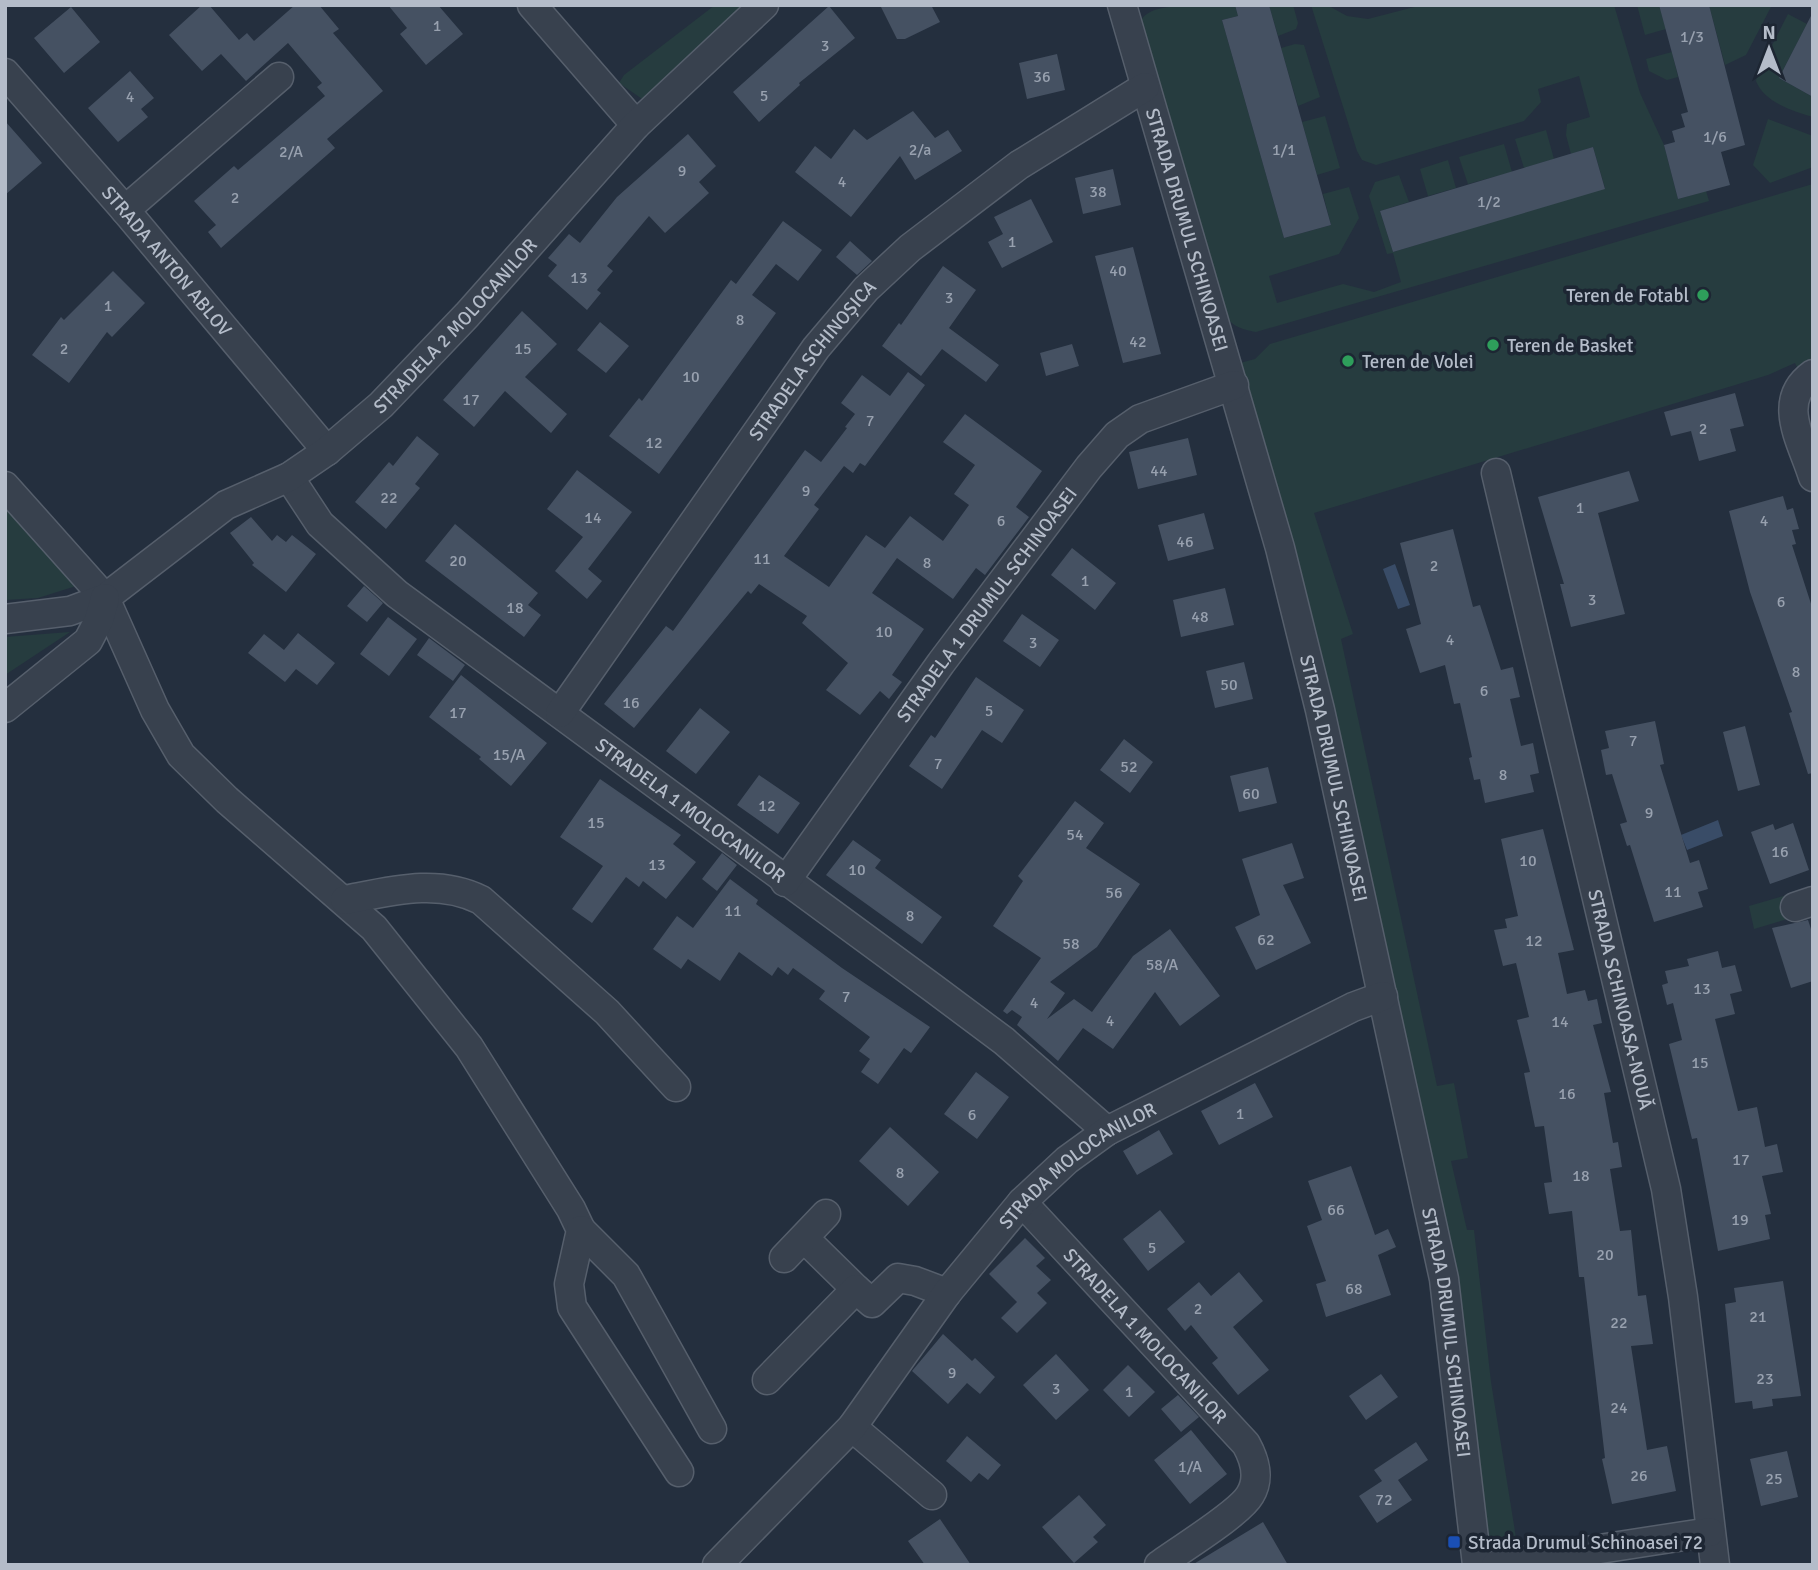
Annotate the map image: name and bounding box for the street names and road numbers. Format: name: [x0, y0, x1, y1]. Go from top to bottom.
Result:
street label: STRADA DRUMUL SCHINOASEI: [1140, 105, 1233, 355]
street label: STRADA ANTON ABLOV: [96, 181, 237, 341]
street label: STRADELA 2 MOLOCANILOR: [369, 234, 543, 419]
street label: STRADELA SCHINOȘICA: [744, 275, 882, 445]
street label: STRADELA 1 DRUMUL SCHINOASEI: [892, 482, 1083, 727]
street label: STRADA DRUMUL SCHINOASEI: [1294, 652, 1372, 904]
street label: STRADELA 1 MOLOCANILOR: [590, 733, 790, 889]
street label: STRADA SCHINOASA-NOUĂ: [1582, 887, 1658, 1113]
street label: STRADA MOLOCANILOR: [994, 1097, 1160, 1234]
street label: STRADA DRUMUL SCHINOASEI: [1416, 1205, 1476, 1459]
street label: STRADELA 1 MOLOCANILOR: [1059, 1244, 1233, 1428]

